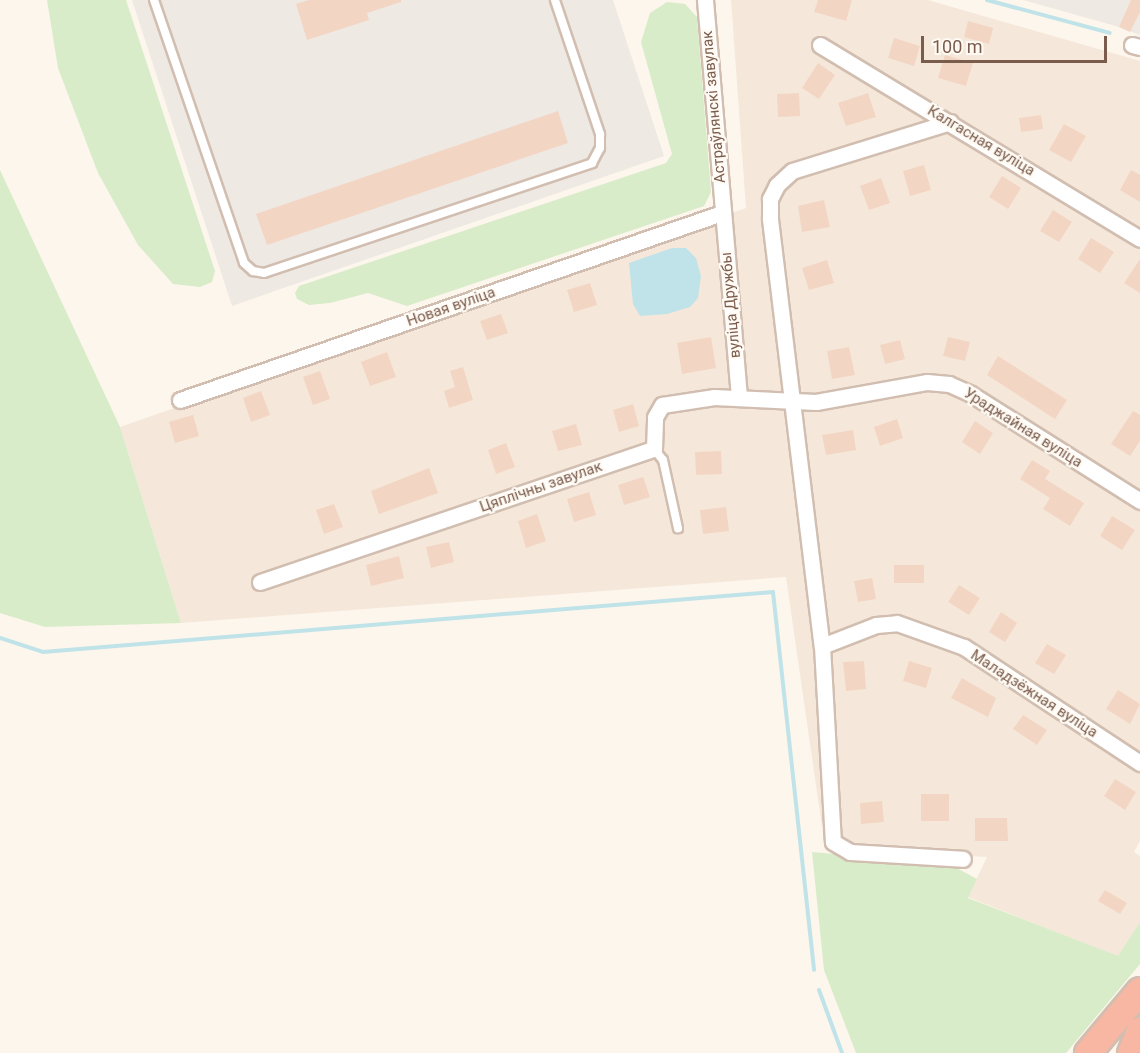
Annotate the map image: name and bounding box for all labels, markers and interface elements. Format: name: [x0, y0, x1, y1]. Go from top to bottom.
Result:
scale bar: [924, 24, 1110, 62]
street label: Астраўлянскі завулак: [698, 30, 730, 184]
text: 100 m: [932, 36, 983, 57]
street label: Калгасная вуліца: [924, 102, 1038, 180]
street label: вуліца Дружбы: [717, 251, 745, 359]
street label: Новая вуліца: [404, 283, 498, 331]
street label: Ураджайная вуліца: [961, 384, 1085, 472]
street label: Цяплічны завулак: [477, 458, 605, 516]
street label: Маладзёжная вуліца: [967, 646, 1101, 742]

